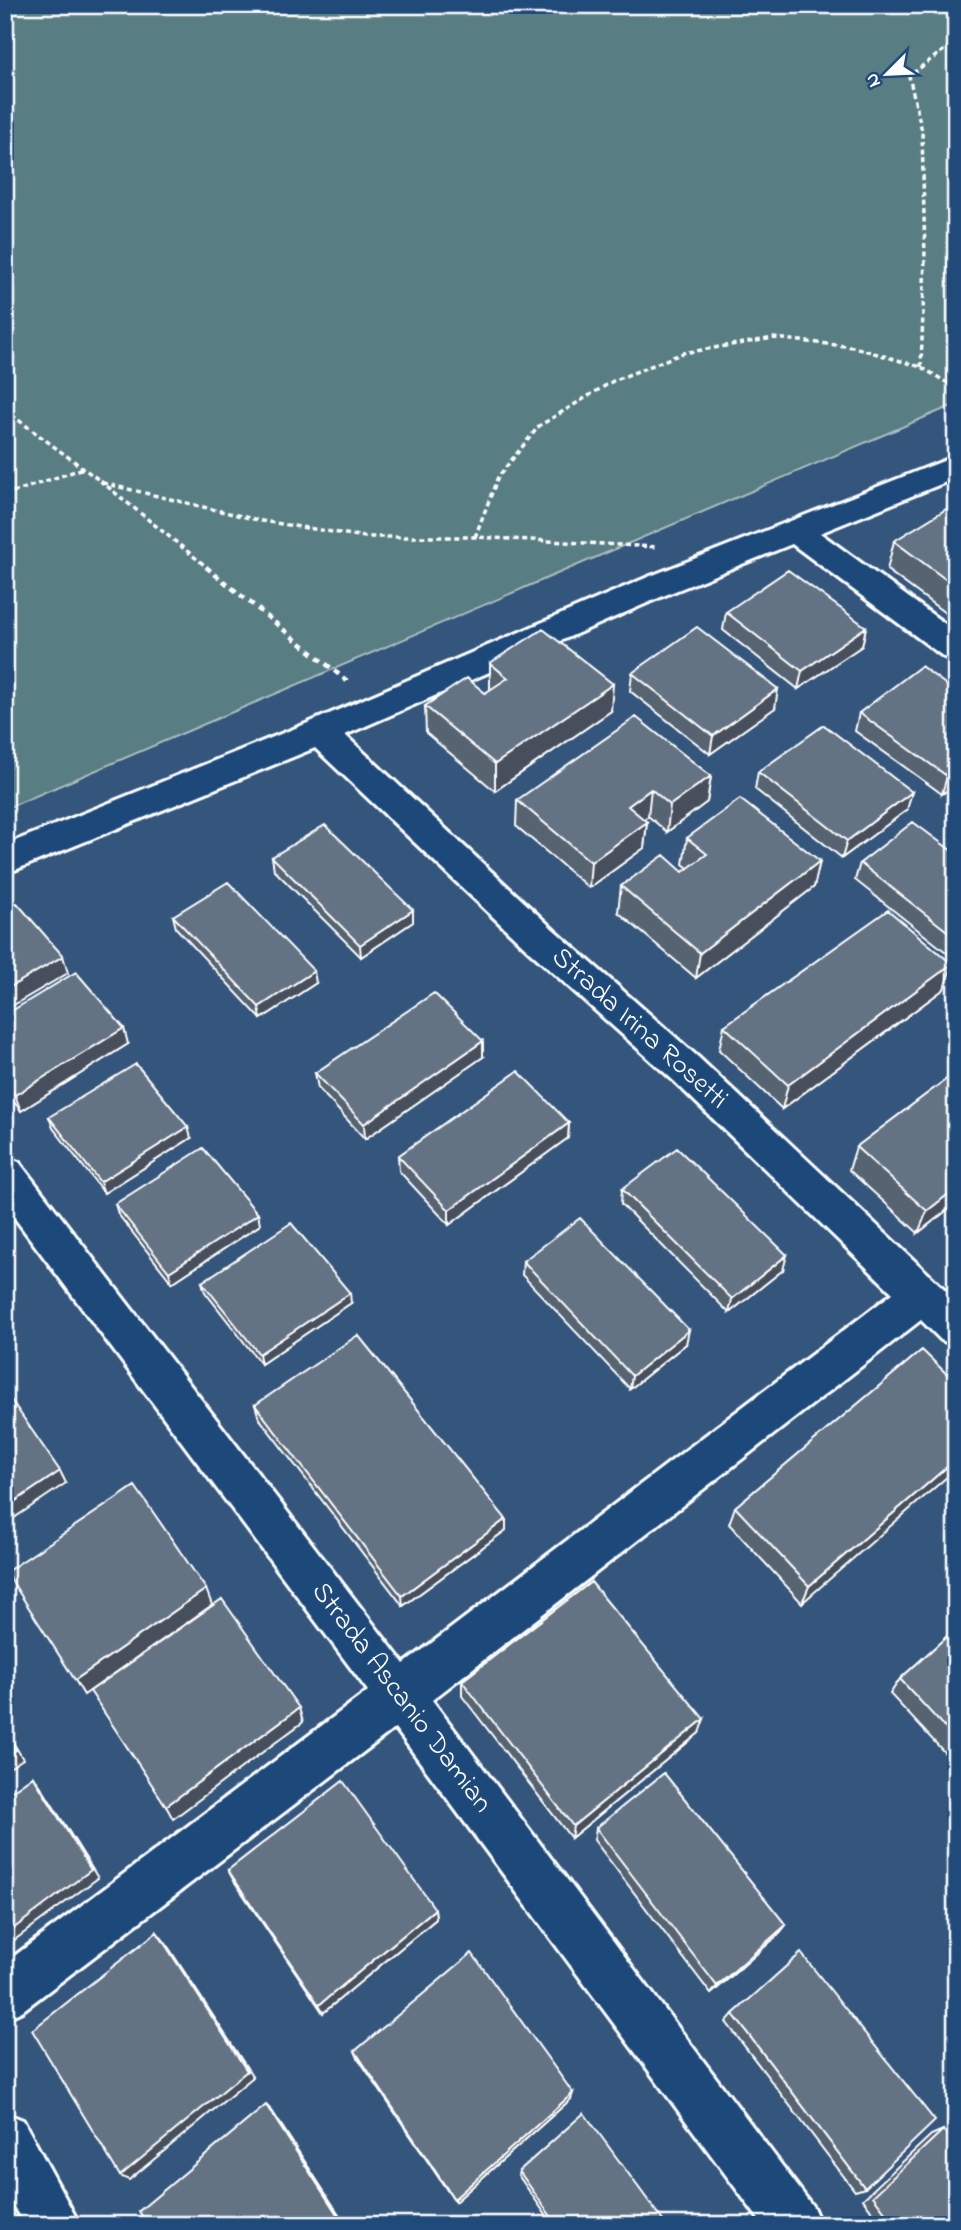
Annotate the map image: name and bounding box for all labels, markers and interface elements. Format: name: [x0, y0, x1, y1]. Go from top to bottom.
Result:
north arrow: [852, 38, 922, 108]
text: N: [859, 68, 889, 91]
street label: Strada Irina Rosetti: [541, 938, 737, 1120]
street label: Strada Ascanio Damian: [300, 1574, 502, 1822]

